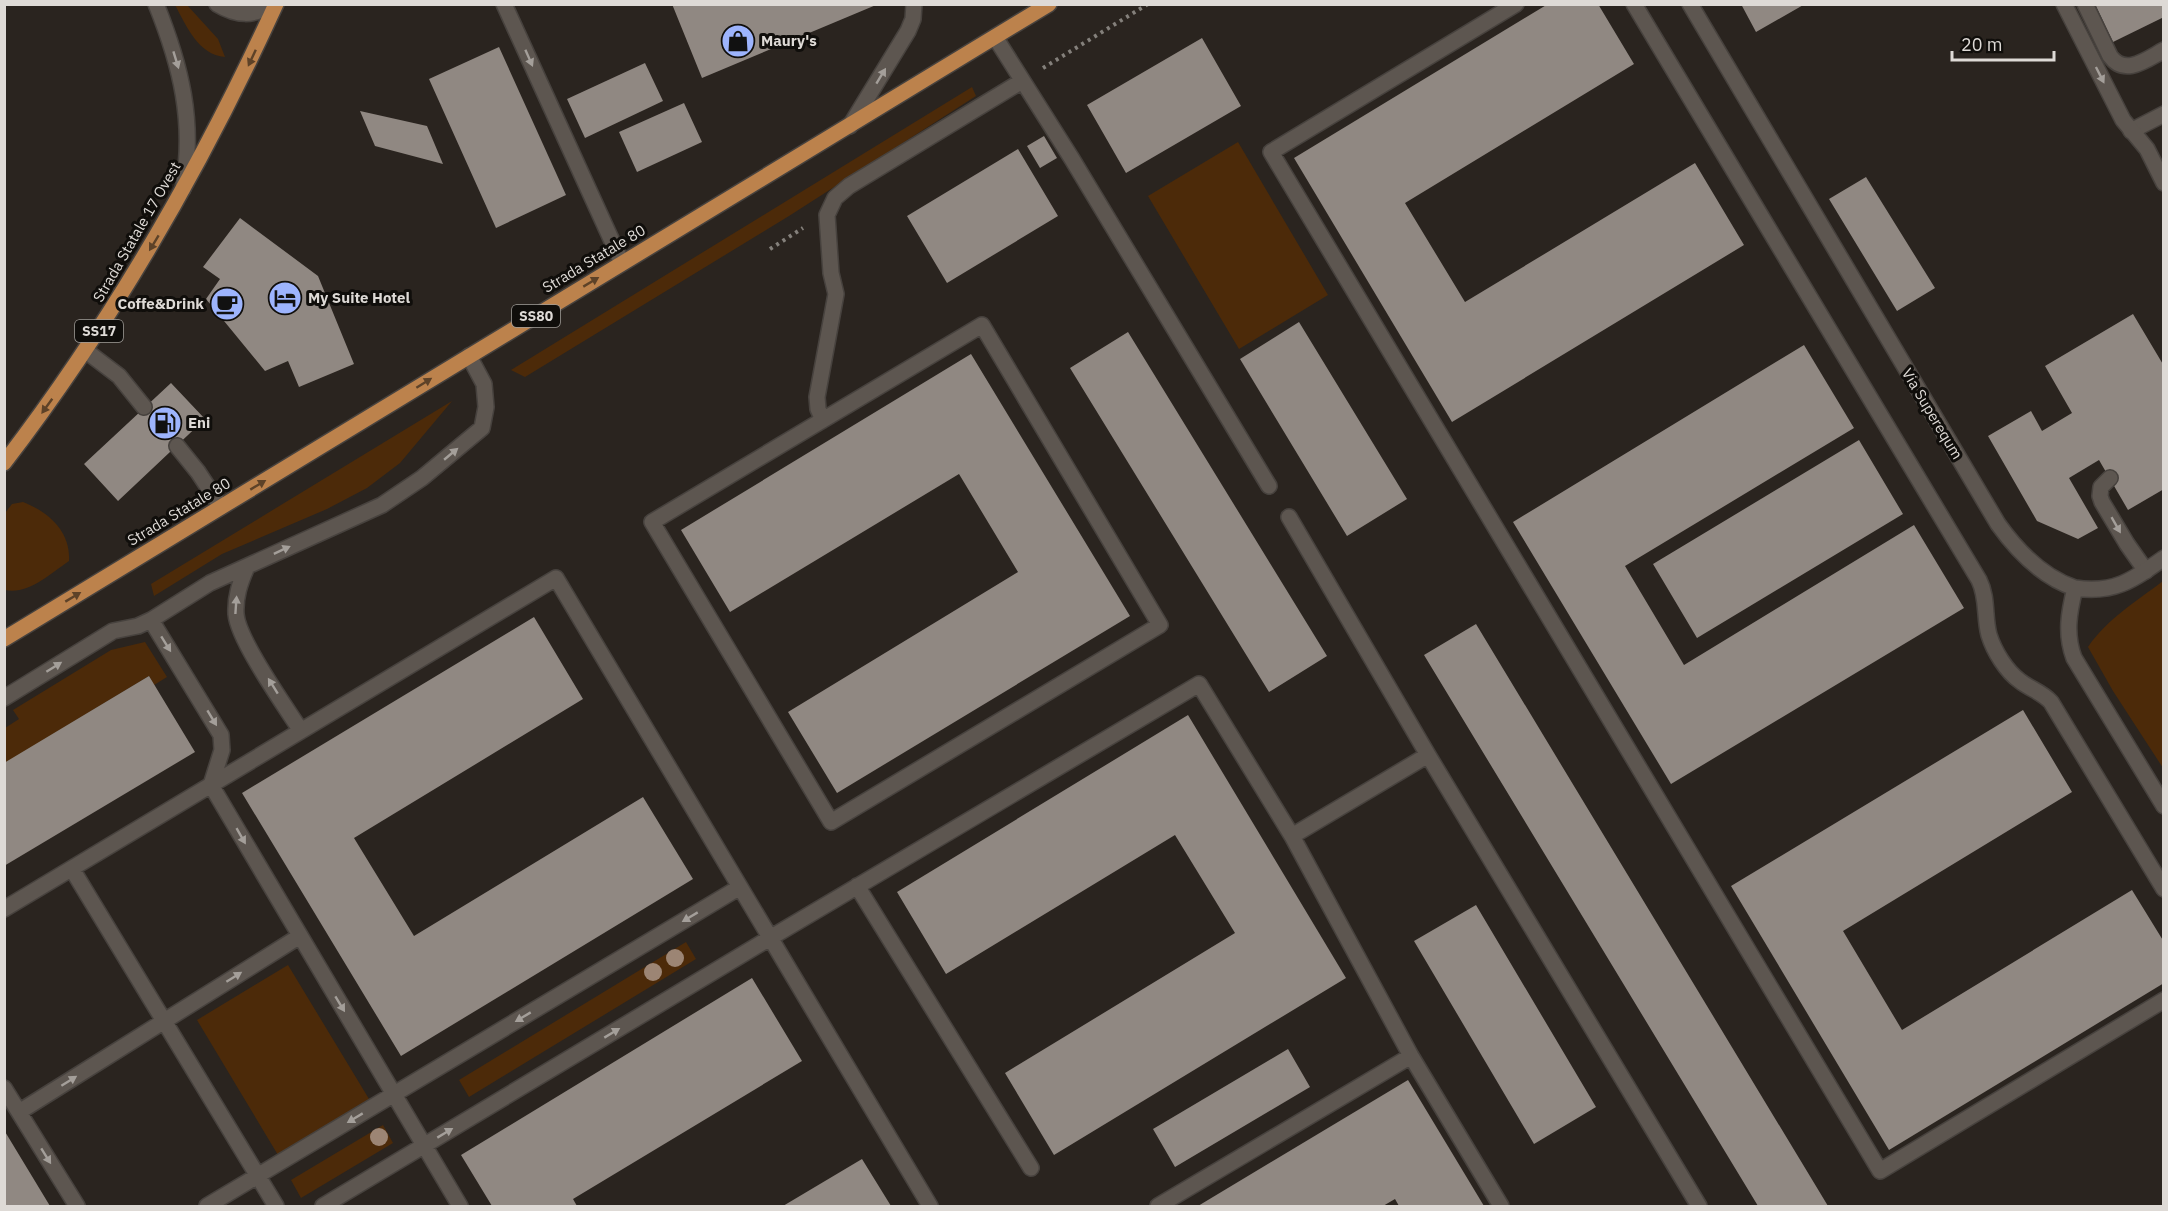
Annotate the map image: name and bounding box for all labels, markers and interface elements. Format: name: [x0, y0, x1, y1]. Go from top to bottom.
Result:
shop icon: Maury's: [720, 23, 756, 59]
scale bar: [1952, 24, 2054, 62]
place label: Maury's: [761, 31, 817, 50]
text: 20 m: [1961, 33, 2003, 56]
one-way arrow: [247, 49, 256, 66]
one-way arrow: [524, 49, 533, 66]
one-way arrow: [172, 51, 181, 69]
one-way arrow: [2095, 67, 2104, 84]
one-way arrow: [875, 68, 886, 84]
street label: Strada Statale 17 Ovest: [89, 158, 185, 305]
street label: Strada Statale 80: [539, 220, 649, 297]
one-way arrow: [149, 235, 159, 252]
one-way arrow: [583, 277, 599, 288]
hotel icon: My Suite Hotel: [267, 280, 303, 316]
cafe icon: Coffe&Drink: [209, 286, 245, 322]
place label: My Suite Hotel: [308, 288, 410, 307]
place label: Coffe&Drink: [117, 294, 204, 313]
road number: SS80: [512, 305, 560, 327]
road number: SS17: [75, 320, 123, 342]
street label: Via Superequm: [1898, 365, 1967, 463]
one-way arrow: [416, 378, 432, 389]
one-way arrow: [42, 398, 54, 413]
fuel station icon: Eni: [147, 405, 183, 441]
place label: Eni: [188, 413, 210, 432]
one-way arrow: [443, 448, 458, 461]
street label: Strada Statale 80: [124, 473, 234, 550]
one-way arrow: [250, 479, 266, 490]
one-way arrow: [2110, 517, 2121, 533]
one-way arrow: [274, 545, 292, 555]
one-way arrow: [65, 591, 81, 602]
one-way arrow: [232, 595, 241, 614]
one-way arrow: [161, 636, 172, 652]
one-way arrow: [46, 662, 62, 673]
one-way arrow: [267, 678, 278, 694]
one-way arrow: [206, 710, 217, 726]
one-way arrow: [235, 828, 246, 844]
one-way arrow: [682, 911, 698, 922]
one-way arrow: [226, 972, 242, 983]
one-way arrow: [335, 996, 345, 1013]
one-way arrow: [515, 1012, 531, 1023]
one-way arrow: [604, 1027, 620, 1038]
one-way arrow: [60, 1075, 77, 1086]
one-way arrow: [347, 1112, 363, 1123]
one-way arrow: [437, 1128, 453, 1139]
one-way arrow: [41, 1148, 52, 1164]

